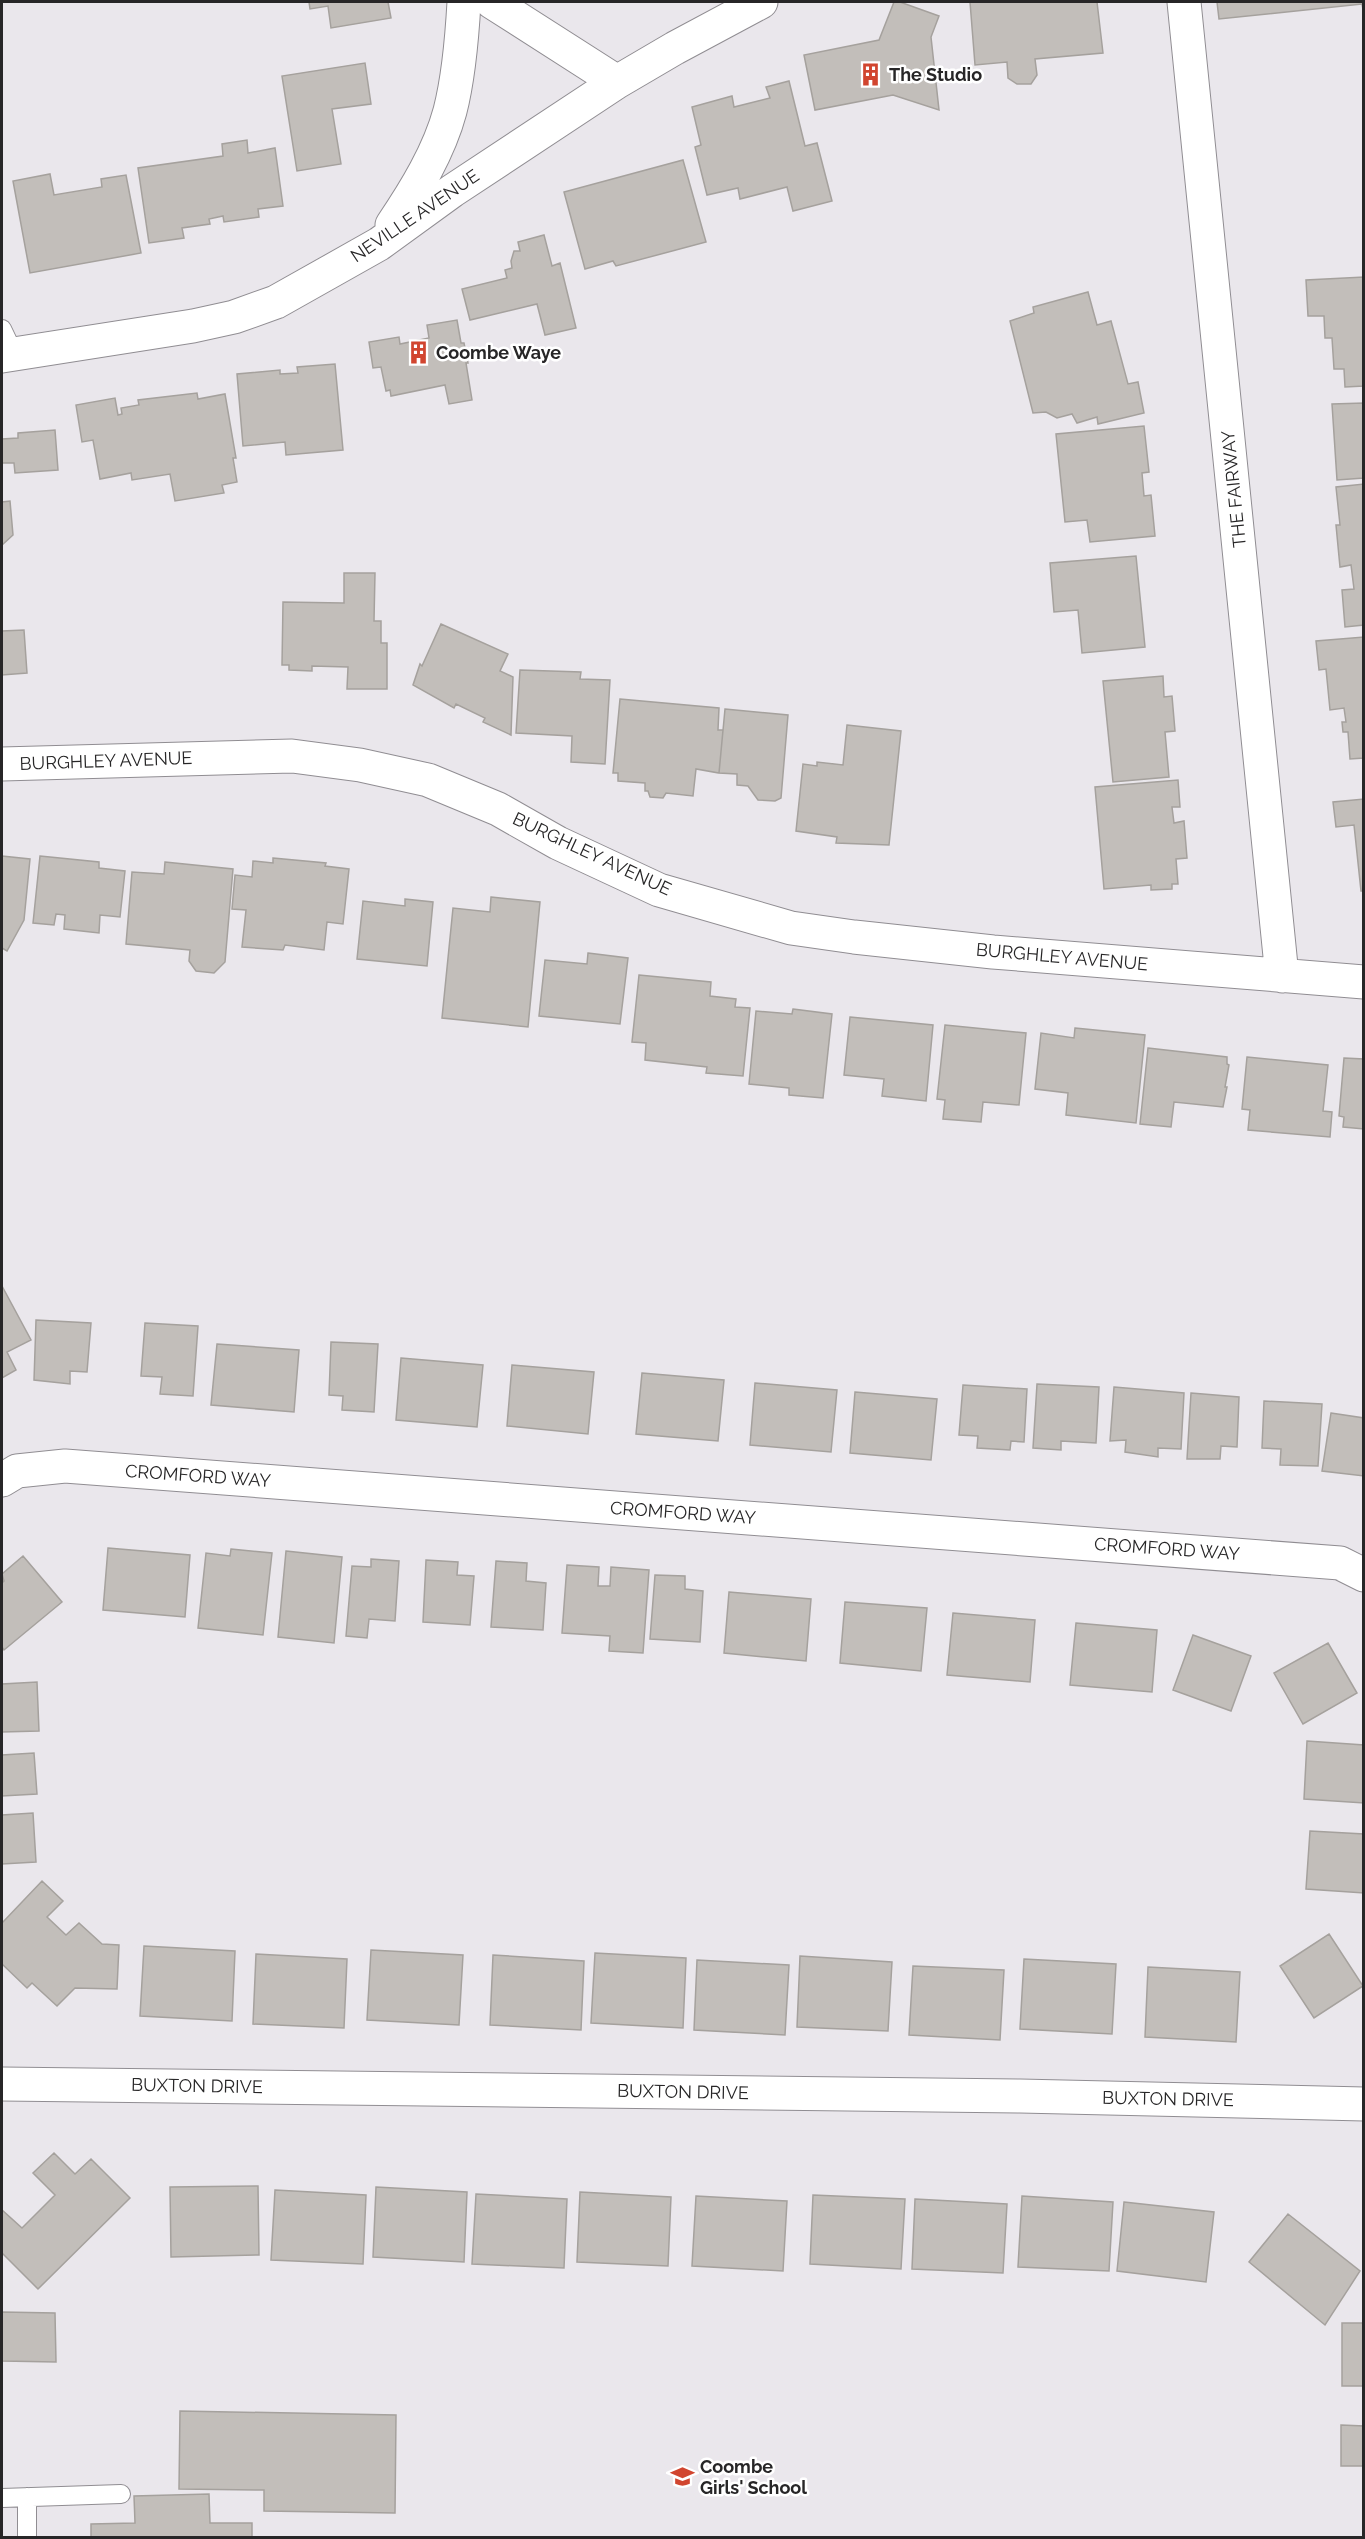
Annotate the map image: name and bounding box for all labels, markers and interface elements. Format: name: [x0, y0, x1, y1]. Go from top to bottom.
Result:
building icon: The Studio: [858, 62, 884, 88]
place label: The Studio: [889, 64, 982, 85]
street label: NEVILLE AVENUE: [347, 165, 483, 266]
building icon: Coombe Waye: [405, 340, 431, 366]
place label: Coombe Waye: [436, 342, 561, 363]
street label: THE FAIRWAY: [1217, 429, 1250, 549]
street label: BURGHLEY AVENUE: [19, 747, 193, 774]
street label: BURGHLEY AVENUE: [509, 808, 675, 900]
street label: BURGHLEY AVENUE: [975, 939, 1149, 974]
street label: CROMFORD WAY: [124, 1460, 272, 1491]
street label: CROMFORD WAY: [609, 1497, 757, 1528]
street label: CROMFORD WAY: [1093, 1533, 1241, 1564]
street label: BUXTON DRIVE: [131, 2074, 263, 2097]
street label: BUXTON DRIVE: [617, 2080, 749, 2103]
street label: BUXTON DRIVE: [1102, 2087, 1234, 2110]
place label: Coombe Girls' School: [700, 2456, 807, 2498]
school or university icon: Coombe Girls' School: [669, 2464, 695, 2490]

